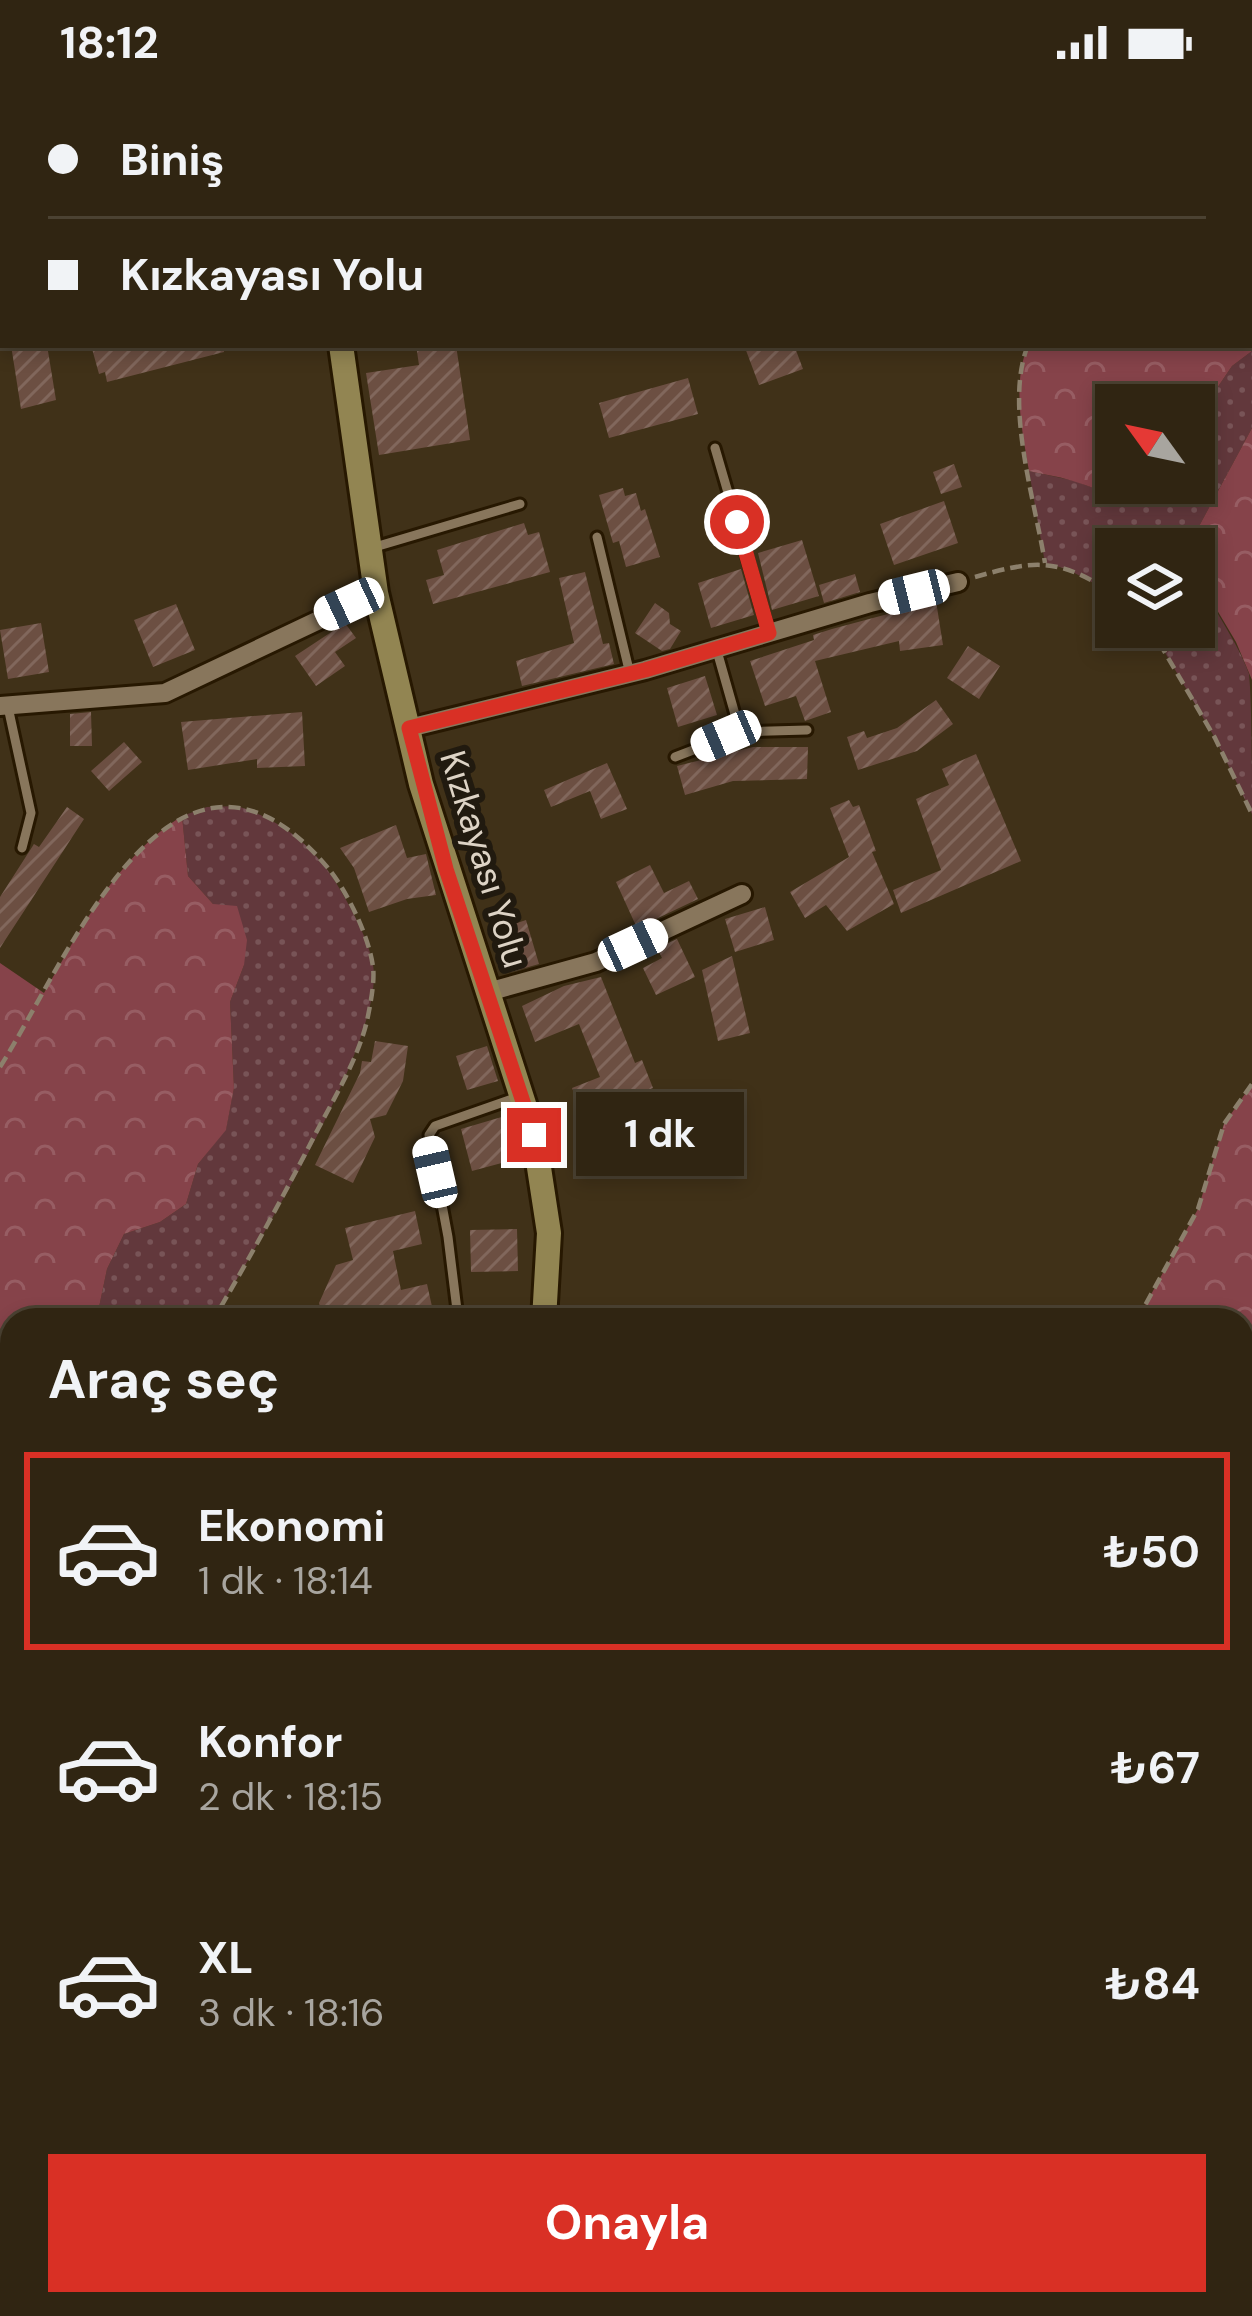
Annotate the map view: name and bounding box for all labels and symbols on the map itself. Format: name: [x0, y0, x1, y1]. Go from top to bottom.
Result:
north arrow: [1095, 384, 1215, 504]
route start: [710, 495, 764, 549]
car: [875, 566, 953, 618]
car: [309, 572, 389, 636]
car: [686, 705, 766, 767]
street label: Kızkayası Yolu: [429, 745, 540, 973]
car: [593, 913, 673, 977]
callout: 1 dk: [576, 1093, 744, 1177]
route end: [507, 1108, 561, 1162]
car: [409, 1133, 461, 1211]

